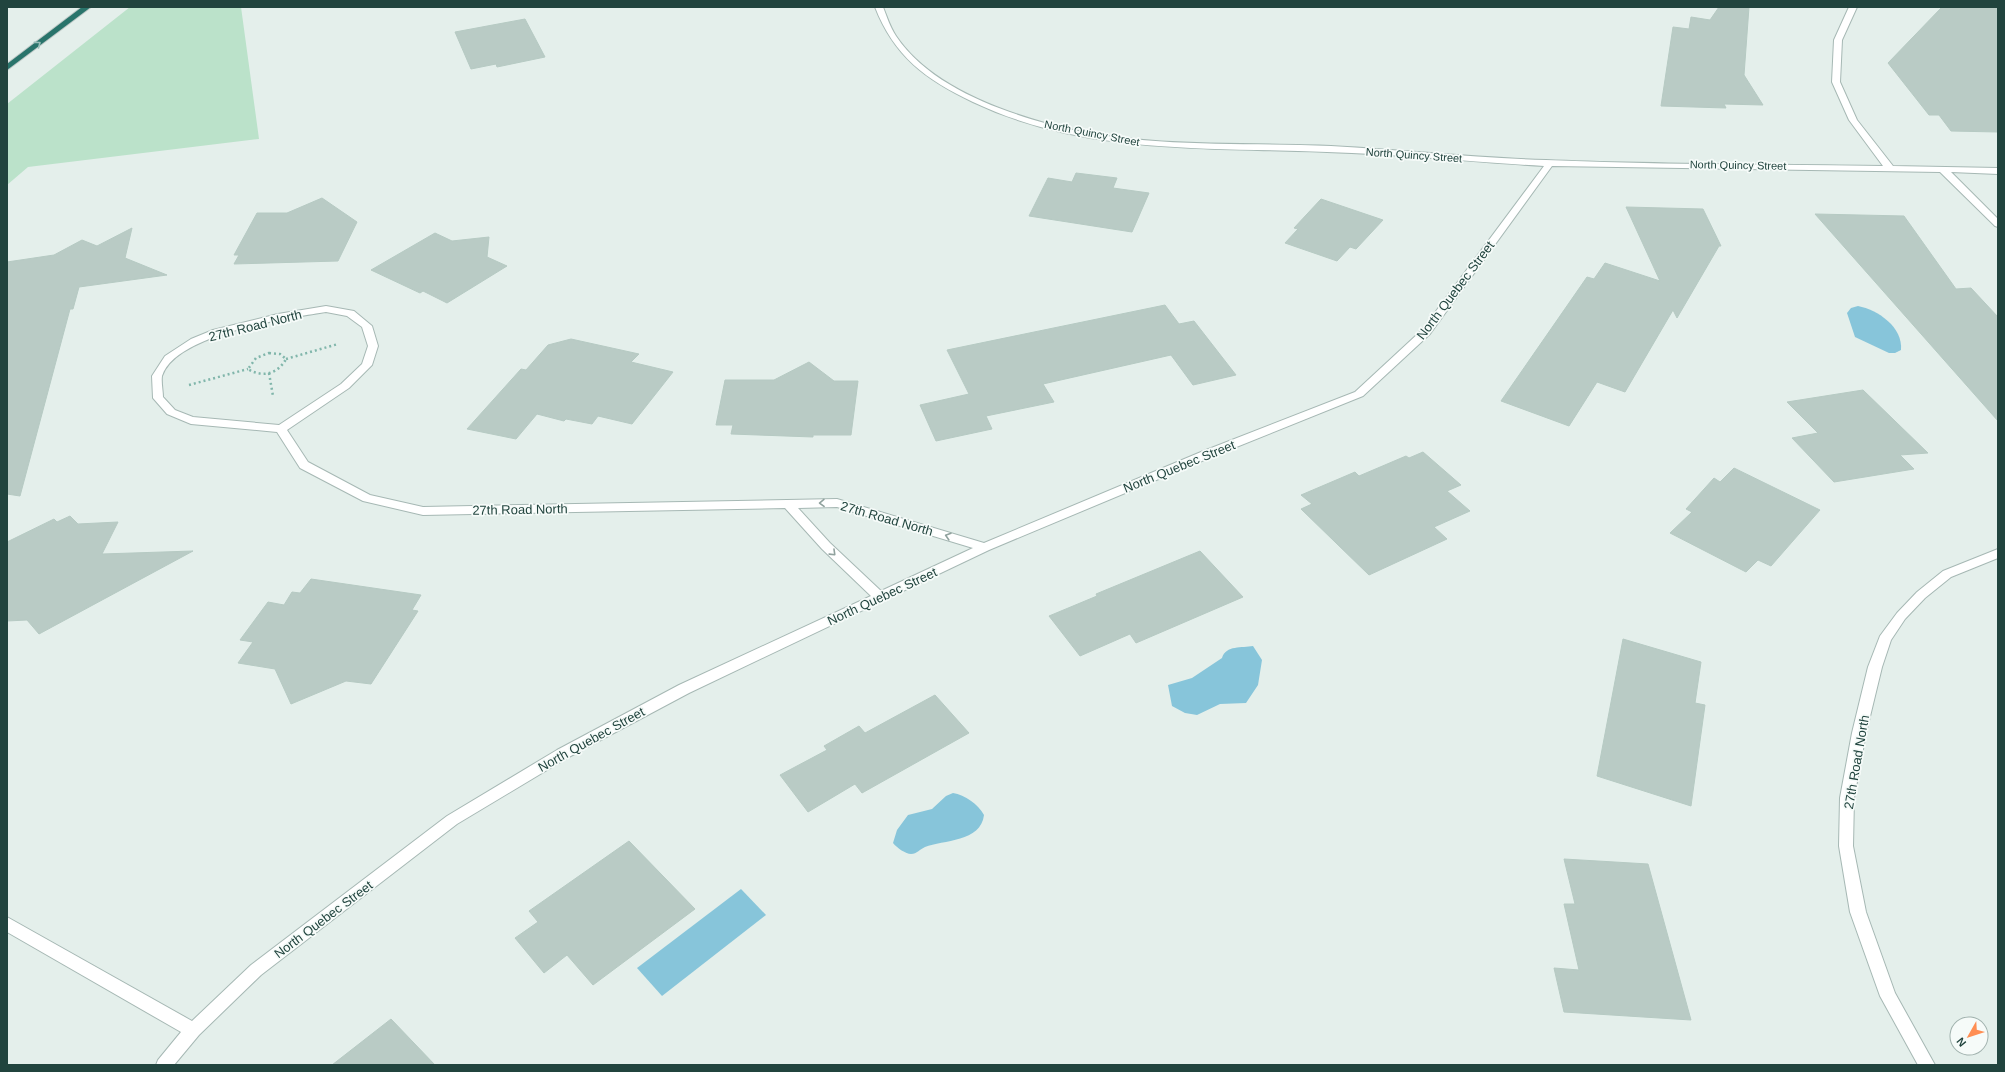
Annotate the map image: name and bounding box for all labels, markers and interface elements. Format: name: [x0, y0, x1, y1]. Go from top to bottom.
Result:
one-way arrow: [34, 42, 41, 49]
street label: North Quincy Street: [1043, 118, 1141, 148]
street label: North Quincy Street: [1365, 146, 1463, 164]
street label: North Quincy Street: [1690, 158, 1786, 172]
street label: North Quebec Street: [1414, 238, 1497, 342]
street label: 27th Road North: [207, 307, 303, 344]
street label: North Quebec Street: [1121, 437, 1238, 496]
street label: 27th Road North: [839, 498, 935, 539]
one-way arrow: [819, 499, 825, 507]
street label: 27th Road North: [472, 501, 568, 518]
one-way arrow: [944, 532, 951, 541]
one-way arrow: [828, 548, 836, 556]
street label: North Quebec Street: [825, 564, 940, 628]
street label: North Quebec Street: [535, 704, 647, 775]
street label: 27th Road North: [1841, 714, 1872, 810]
street label: North Quebec Street: [271, 877, 376, 961]
north arrow: [1949, 1016, 1989, 1056]
text: N: [1954, 1035, 1968, 1049]

